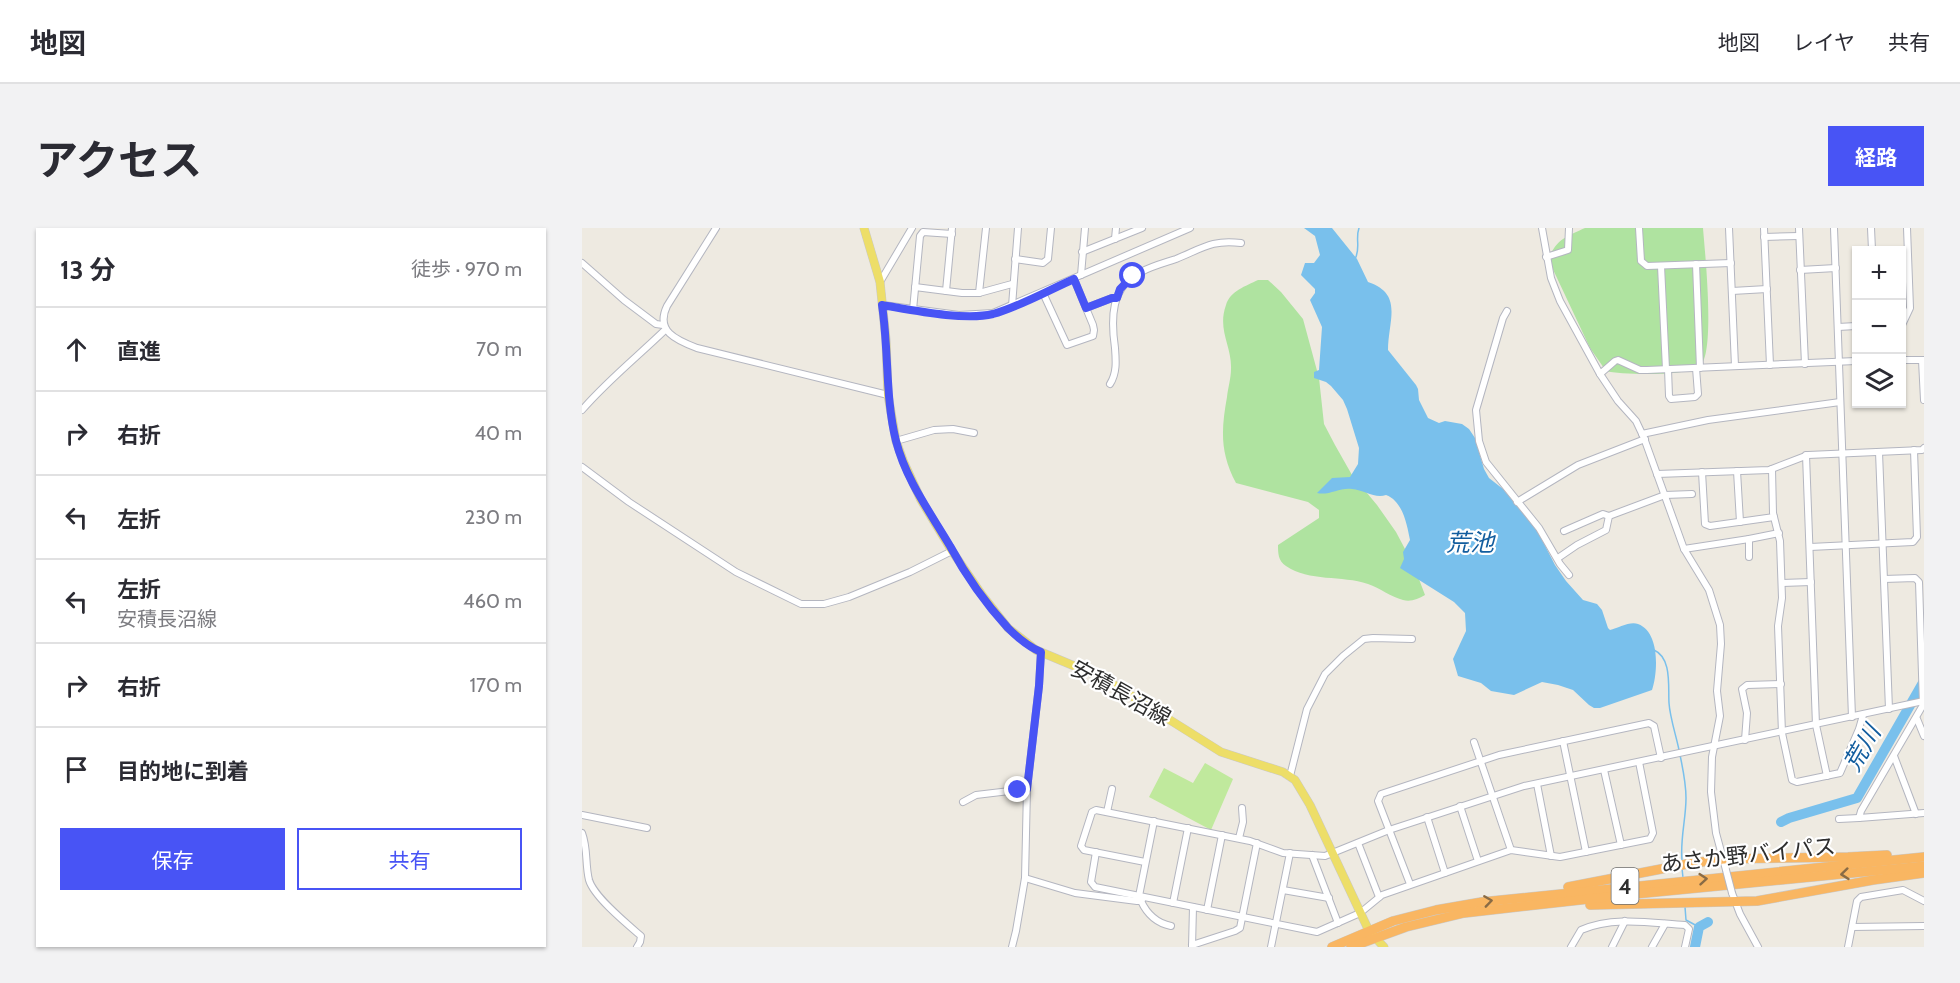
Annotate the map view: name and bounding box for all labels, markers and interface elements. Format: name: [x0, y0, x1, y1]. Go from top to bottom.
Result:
text: 地図: [30, 26, 86, 60]
text: 地図: [1718, 30, 1760, 55]
text: レイヤ: [1793, 30, 1855, 55]
text: 共有: [1888, 30, 1930, 55]
button: 経路: [1828, 126, 1924, 186]
text: アクセス: [36, 134, 202, 186]
map controls: [1852, 246, 1906, 408]
button: +: [1852, 246, 1906, 300]
text: 13 分: [60, 254, 115, 286]
text: 徒歩 · 970 m: [411, 257, 522, 281]
route start: [1119, 262, 1145, 288]
button: −: [1852, 300, 1906, 354]
icon: ahead: [60, 333, 93, 366]
text: 70 m: [476, 337, 522, 361]
text: 直進: [117, 338, 161, 365]
button: layers: [1852, 354, 1906, 408]
icon: right: [60, 417, 93, 450]
text: 40 m: [474, 421, 522, 445]
text: 右折: [117, 422, 161, 449]
icon: left: [60, 501, 93, 534]
text: 230 m: [465, 505, 522, 529]
text: 左折: [117, 506, 161, 533]
water label: 荒池: [1446, 528, 1496, 557]
text: 左折: [117, 576, 161, 603]
icon: left: [60, 585, 93, 618]
text: 460 m: [463, 589, 522, 613]
text: 安積長沼線: [117, 607, 217, 631]
street label: 安積長沼線: [1066, 655, 1176, 731]
icon: right: [60, 669, 93, 702]
text: 170 m: [470, 673, 522, 697]
text: 右折: [117, 674, 161, 701]
water label: 荒川: [1837, 717, 1888, 776]
icon: arrive: [60, 753, 93, 786]
text: 目的地に到着: [117, 758, 249, 785]
route end: [1004, 776, 1030, 802]
button: 保存: [60, 828, 285, 890]
button: 共有: [297, 828, 522, 890]
street label: あさか野バイパス: [1659, 832, 1837, 878]
one-way arrow: [1840, 867, 1849, 880]
road number: 4: [1612, 868, 1638, 904]
one-way arrow: [1699, 873, 1708, 886]
one-way arrow: [1484, 895, 1493, 907]

